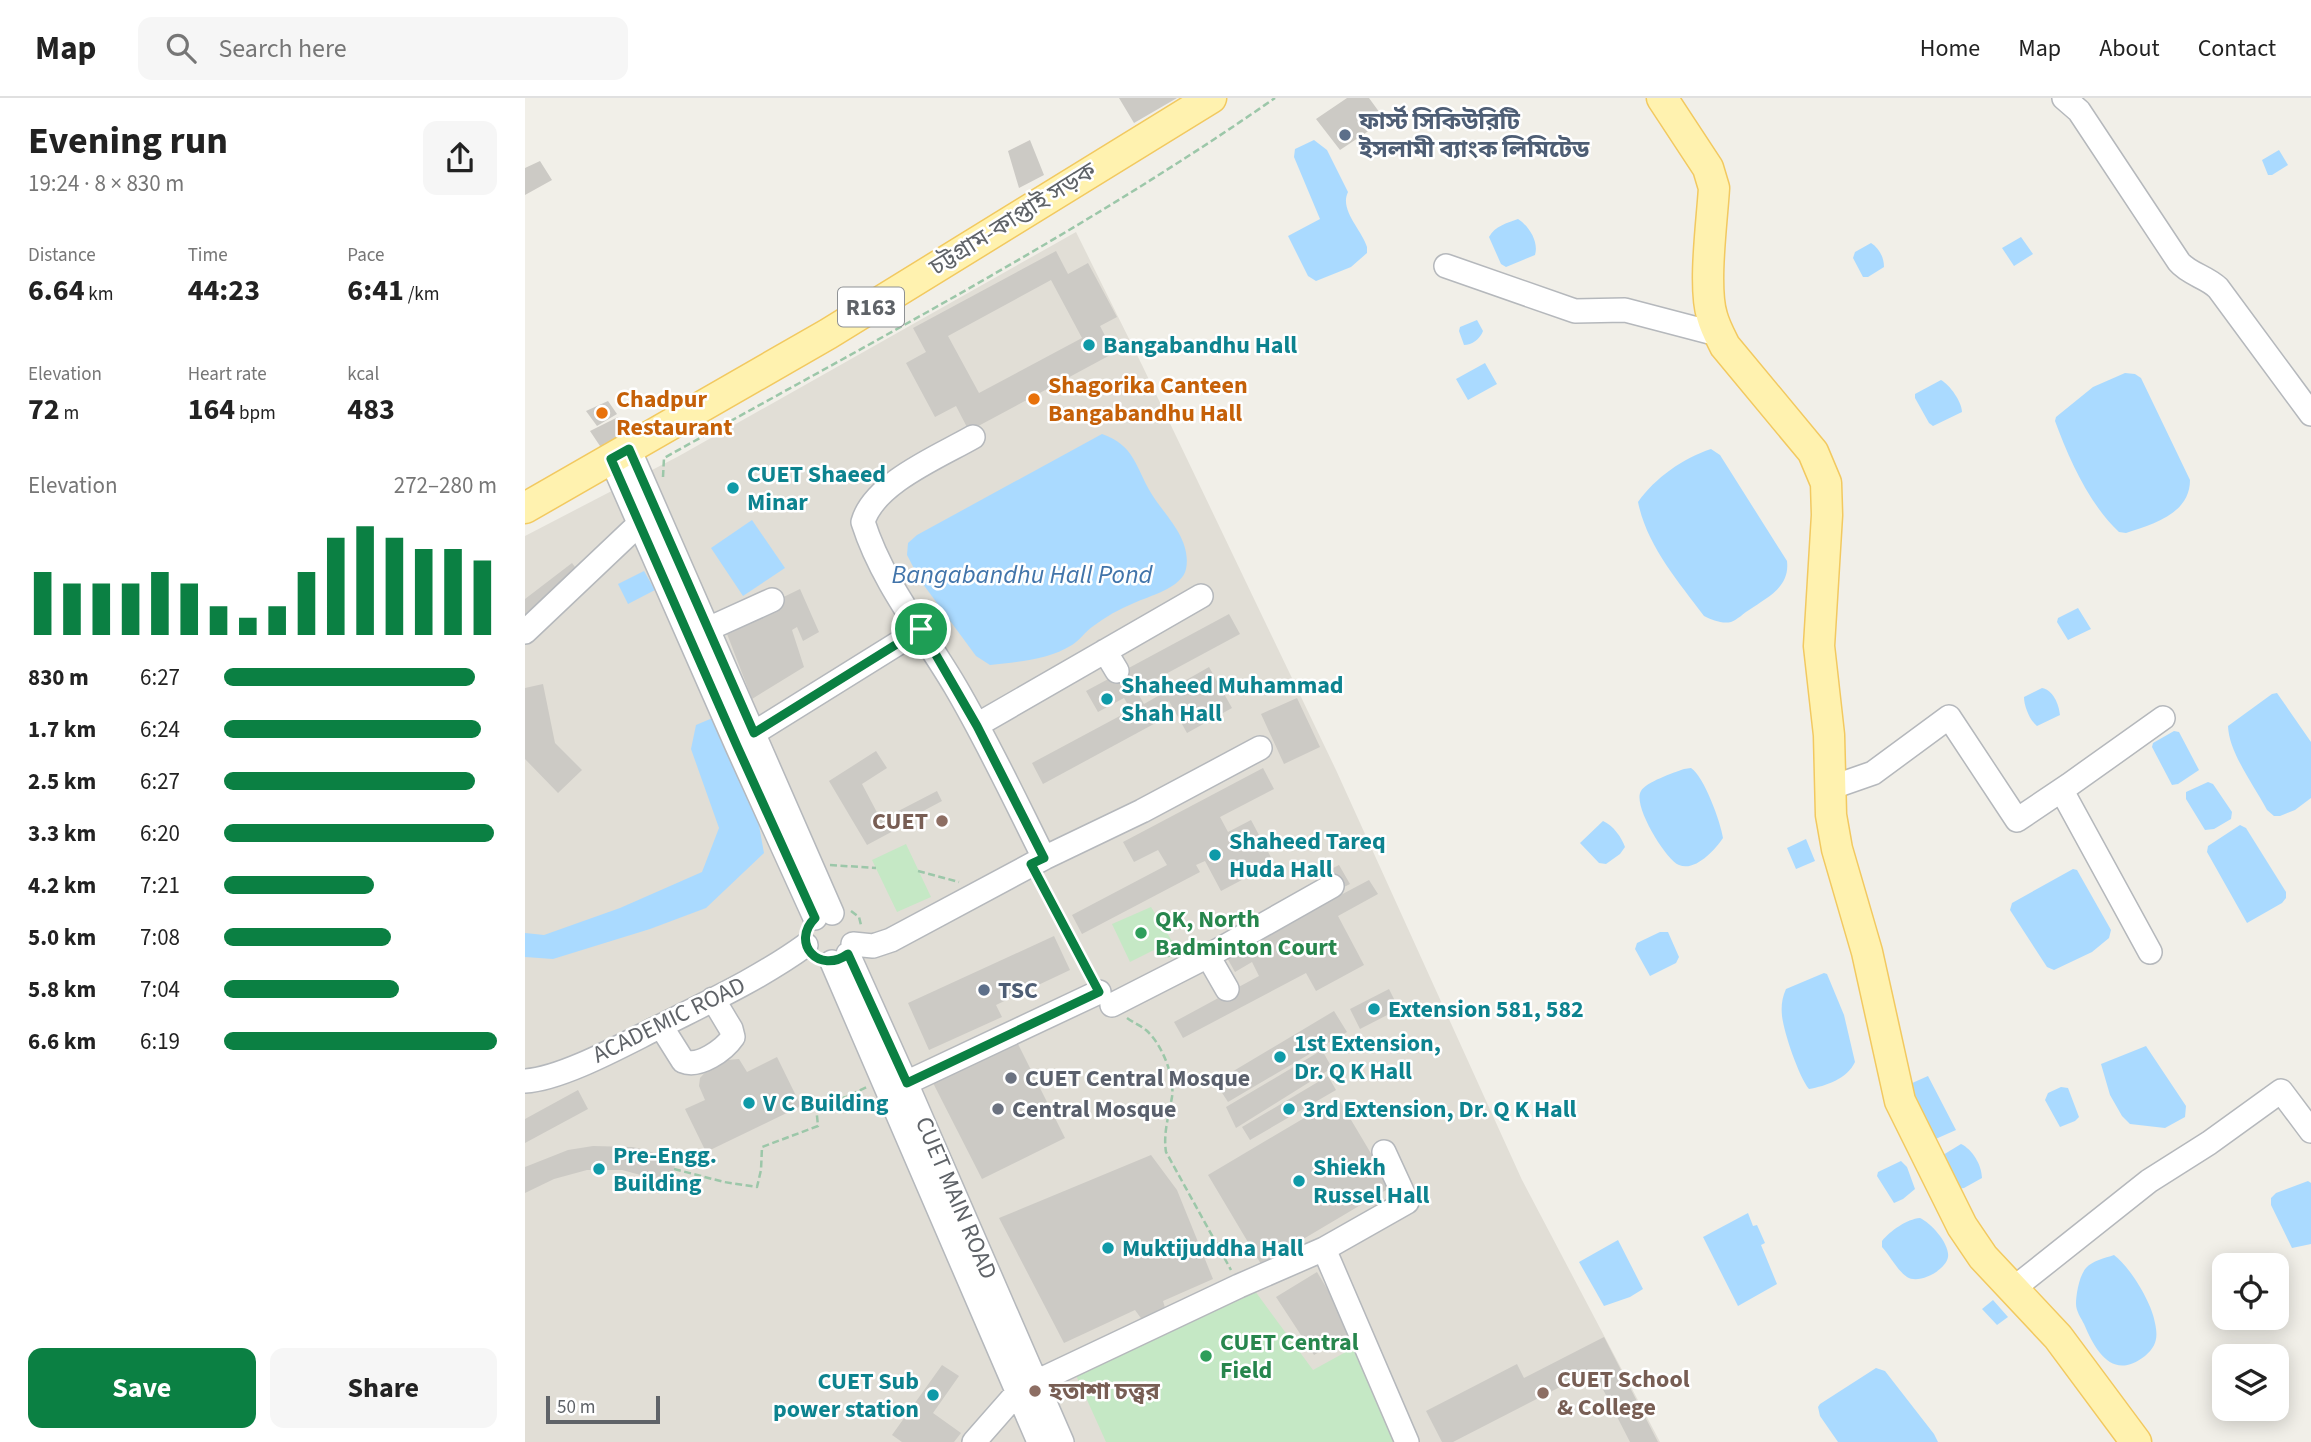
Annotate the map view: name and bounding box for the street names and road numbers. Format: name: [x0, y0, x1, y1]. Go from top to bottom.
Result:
street label: চট্টগ্রাম-কাপ্তাই সড়ক: [922, 153, 1104, 285]
road number: R163: [838, 288, 904, 327]
street label: ACADEMIC ROAD: [587, 968, 751, 1072]
street label: CUET MAIN ROAD: [906, 1111, 1006, 1285]

